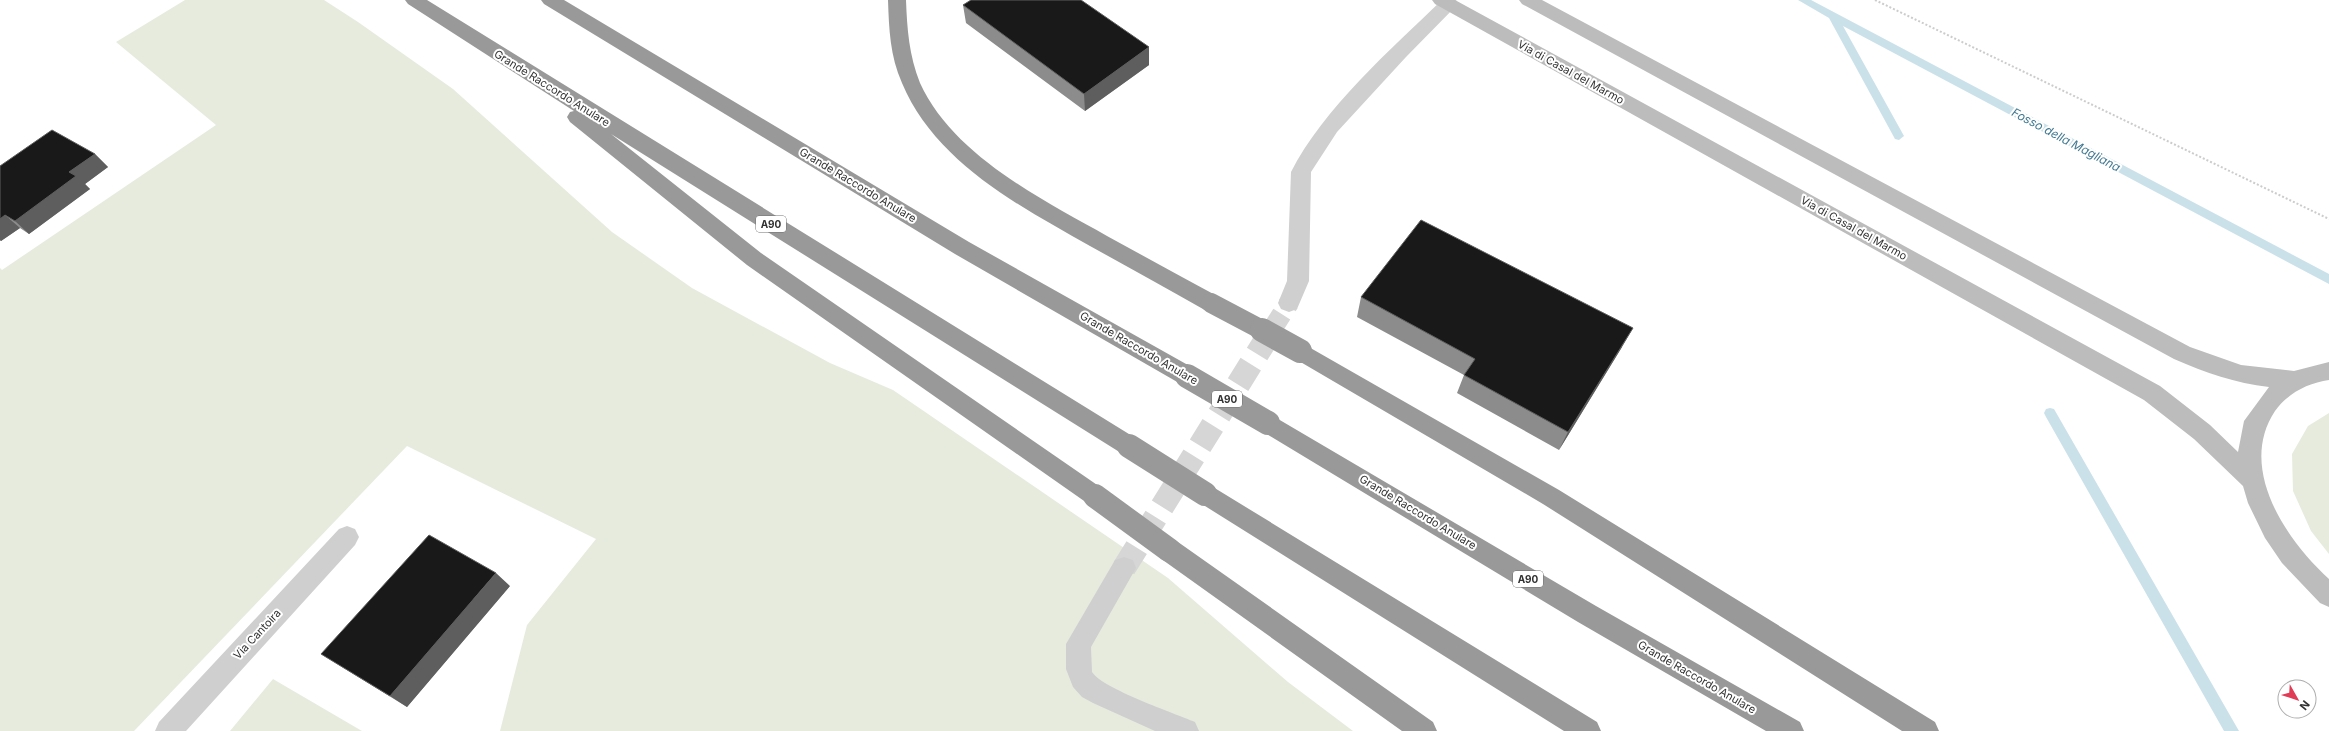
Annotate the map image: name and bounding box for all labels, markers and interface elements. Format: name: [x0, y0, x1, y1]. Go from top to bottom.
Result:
street label: Via di Casal del Marmo: [1515, 37, 1627, 107]
street label: Grande Raccordo Anulare: [492, 47, 612, 129]
water label: Fosso della Magliana: [2009, 105, 2123, 175]
street label: Grande Raccordo Anulare: [797, 145, 919, 225]
street label: Via di Casal del Marmo: [1798, 193, 1910, 263]
road number: A90: [756, 216, 786, 232]
street label: Grande Raccordo Anulare: [1078, 308, 1200, 388]
road number: A90: [1212, 391, 1242, 407]
street label: Grande Raccordo Anulare: [1357, 472, 1479, 552]
road number: A90: [1513, 571, 1543, 587]
street label: Via Cantoira: [230, 606, 284, 662]
street label: Grande Raccordo Anulare: [1636, 637, 1758, 717]
north arrow: [2277, 679, 2317, 719]
text: N: [2297, 698, 2313, 713]

